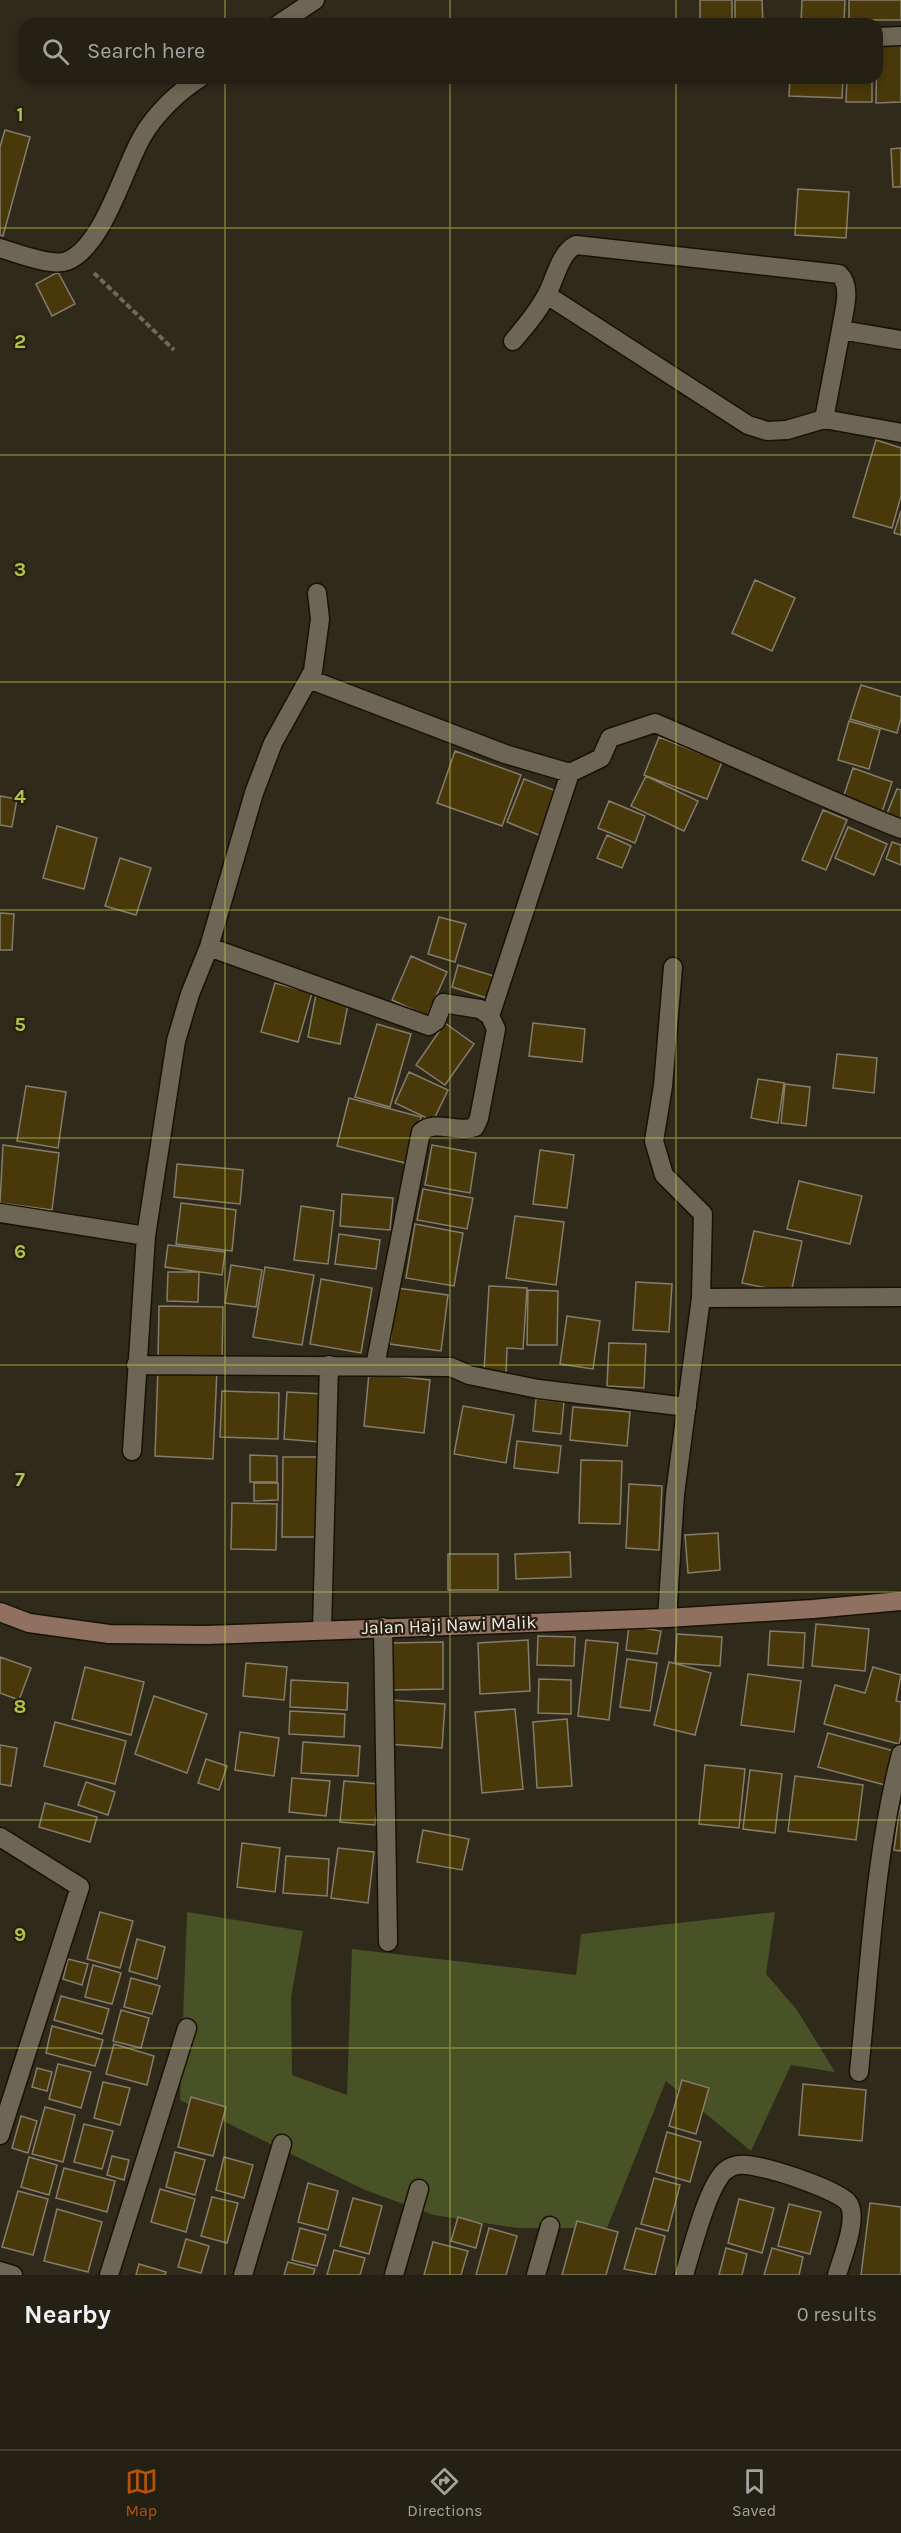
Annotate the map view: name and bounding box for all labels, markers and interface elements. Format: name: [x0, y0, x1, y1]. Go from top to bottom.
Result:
search box: [18, 18, 883, 84]
icon: search: [39, 35, 72, 68]
text: Search here: [87, 38, 205, 64]
text: 1: [16, 103, 24, 126]
text: 2: [14, 330, 26, 353]
text: 3: [14, 558, 26, 581]
text: 4: [14, 785, 26, 808]
text: 5: [14, 1013, 26, 1036]
text: 6: [14, 1240, 26, 1263]
text: 7: [15, 1468, 25, 1491]
street label: Jalan Haji Nawi Malik: [361, 1611, 537, 1639]
text: 8: [14, 1695, 26, 1718]
text: 9: [14, 1923, 26, 1946]
text: Nearby: [24, 2299, 111, 2330]
text: 0 results: [797, 2303, 877, 2326]
tab: Map: [125, 2465, 158, 2520]
tab: Directions: [407, 2465, 482, 2520]
tab: Saved: [732, 2465, 776, 2520]

